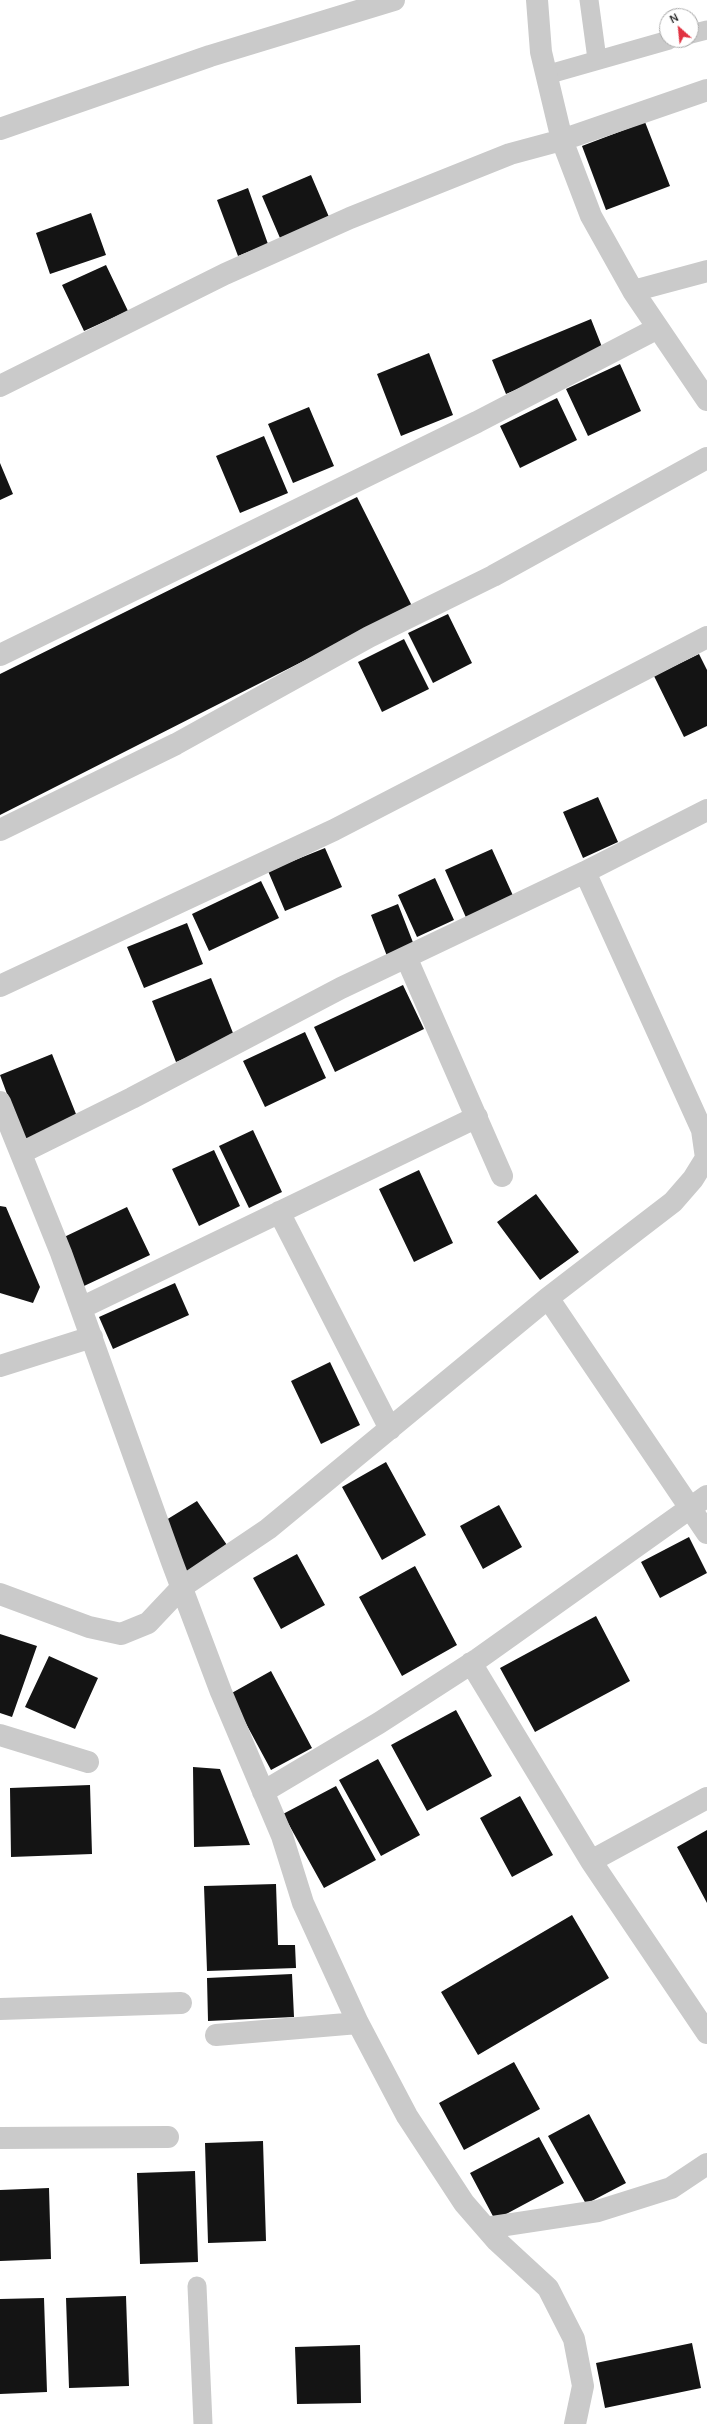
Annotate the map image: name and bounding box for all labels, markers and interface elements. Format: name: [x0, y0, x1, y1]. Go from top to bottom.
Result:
north arrow: [659, 8, 699, 48]
text: N: [667, 9, 681, 26]

